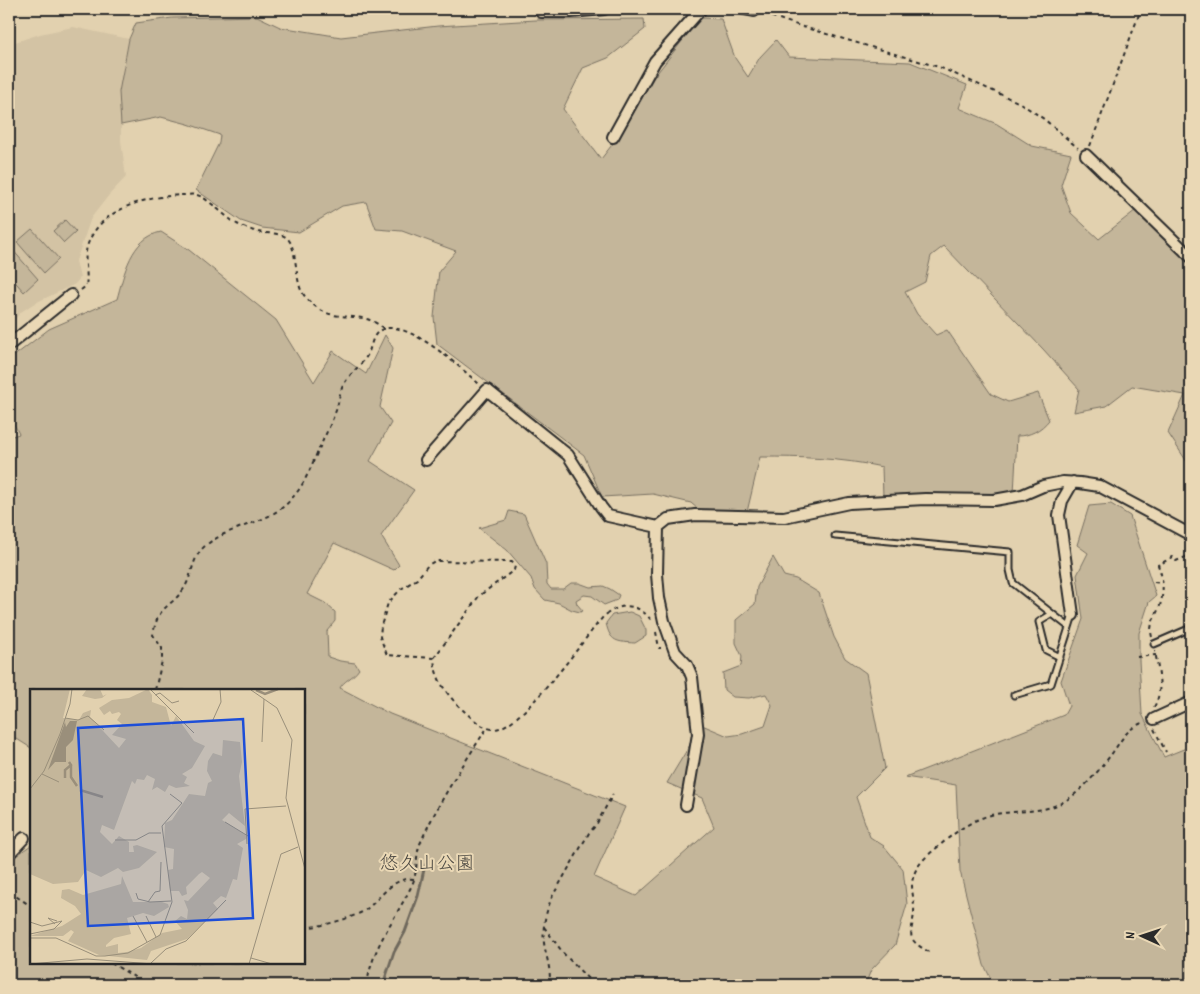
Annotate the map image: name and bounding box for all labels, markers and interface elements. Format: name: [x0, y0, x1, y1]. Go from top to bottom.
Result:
inset map: [30, 689, 305, 964]
park label: 悠久山公園: [379, 852, 475, 879]
north arrow: [1118, 912, 1168, 962]
text: N: [1121, 931, 1141, 939]

